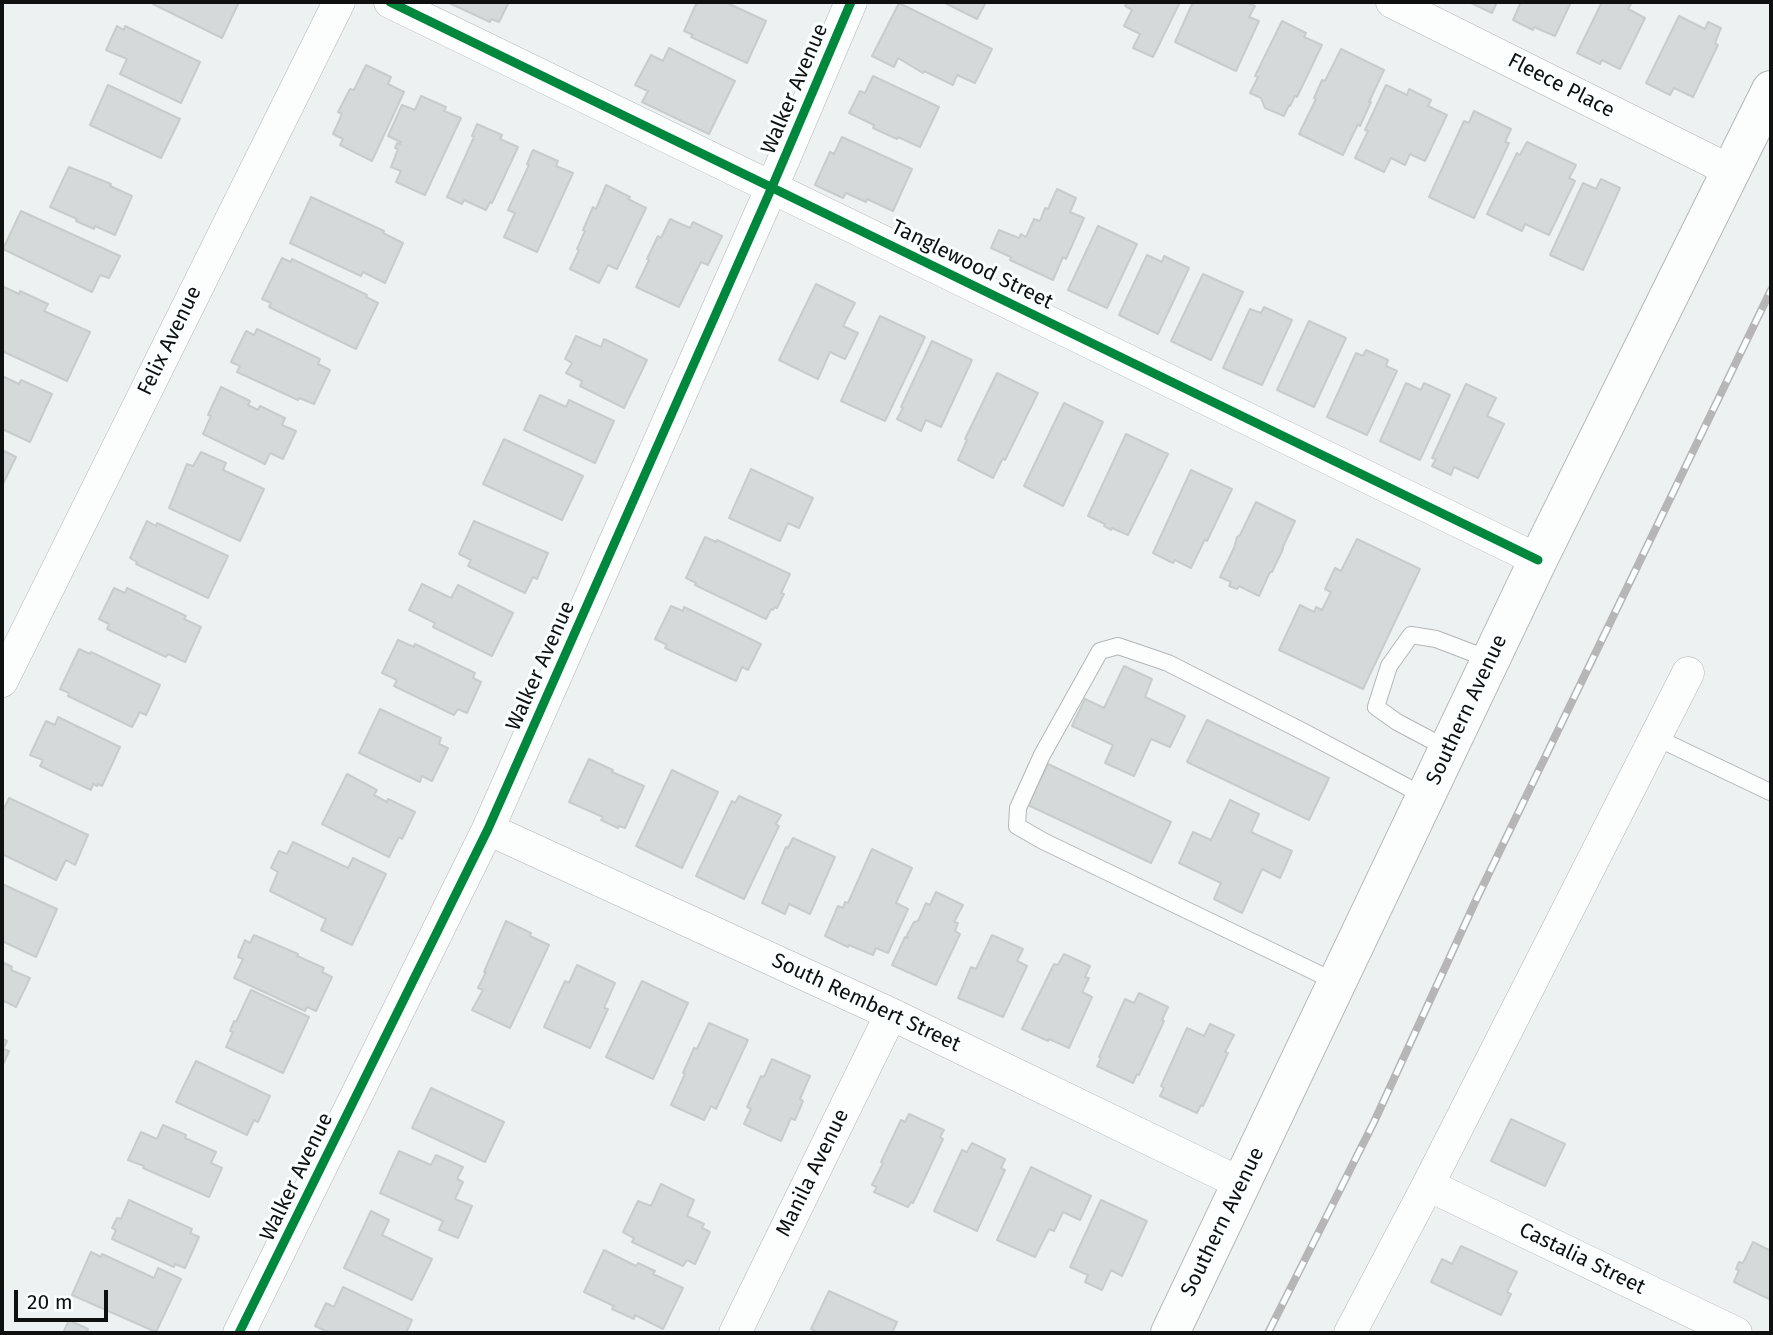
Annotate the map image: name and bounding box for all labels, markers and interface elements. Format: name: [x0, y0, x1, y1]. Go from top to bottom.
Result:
street label: Walker Avenue: [756, 20, 834, 158]
street label: Fleece Place: [1504, 48, 1618, 124]
street label: Tanglewood Street: [887, 215, 1057, 315]
street label: Felix Avenue: [133, 282, 207, 400]
street label: Walker Avenue: [501, 597, 581, 735]
street label: Southern Avenue: [1421, 631, 1513, 789]
street label: South Rembert Street: [768, 948, 964, 1058]
street label: Manila Avenue: [771, 1105, 855, 1241]
street label: Walker Avenue: [255, 1109, 339, 1245]
street label: Southern Avenue: [1176, 1143, 1270, 1301]
street label: Castalia Street: [1515, 1218, 1649, 1300]
scale bar: [18, 1276, 112, 1320]
text: 20 m: [27, 1289, 73, 1315]

